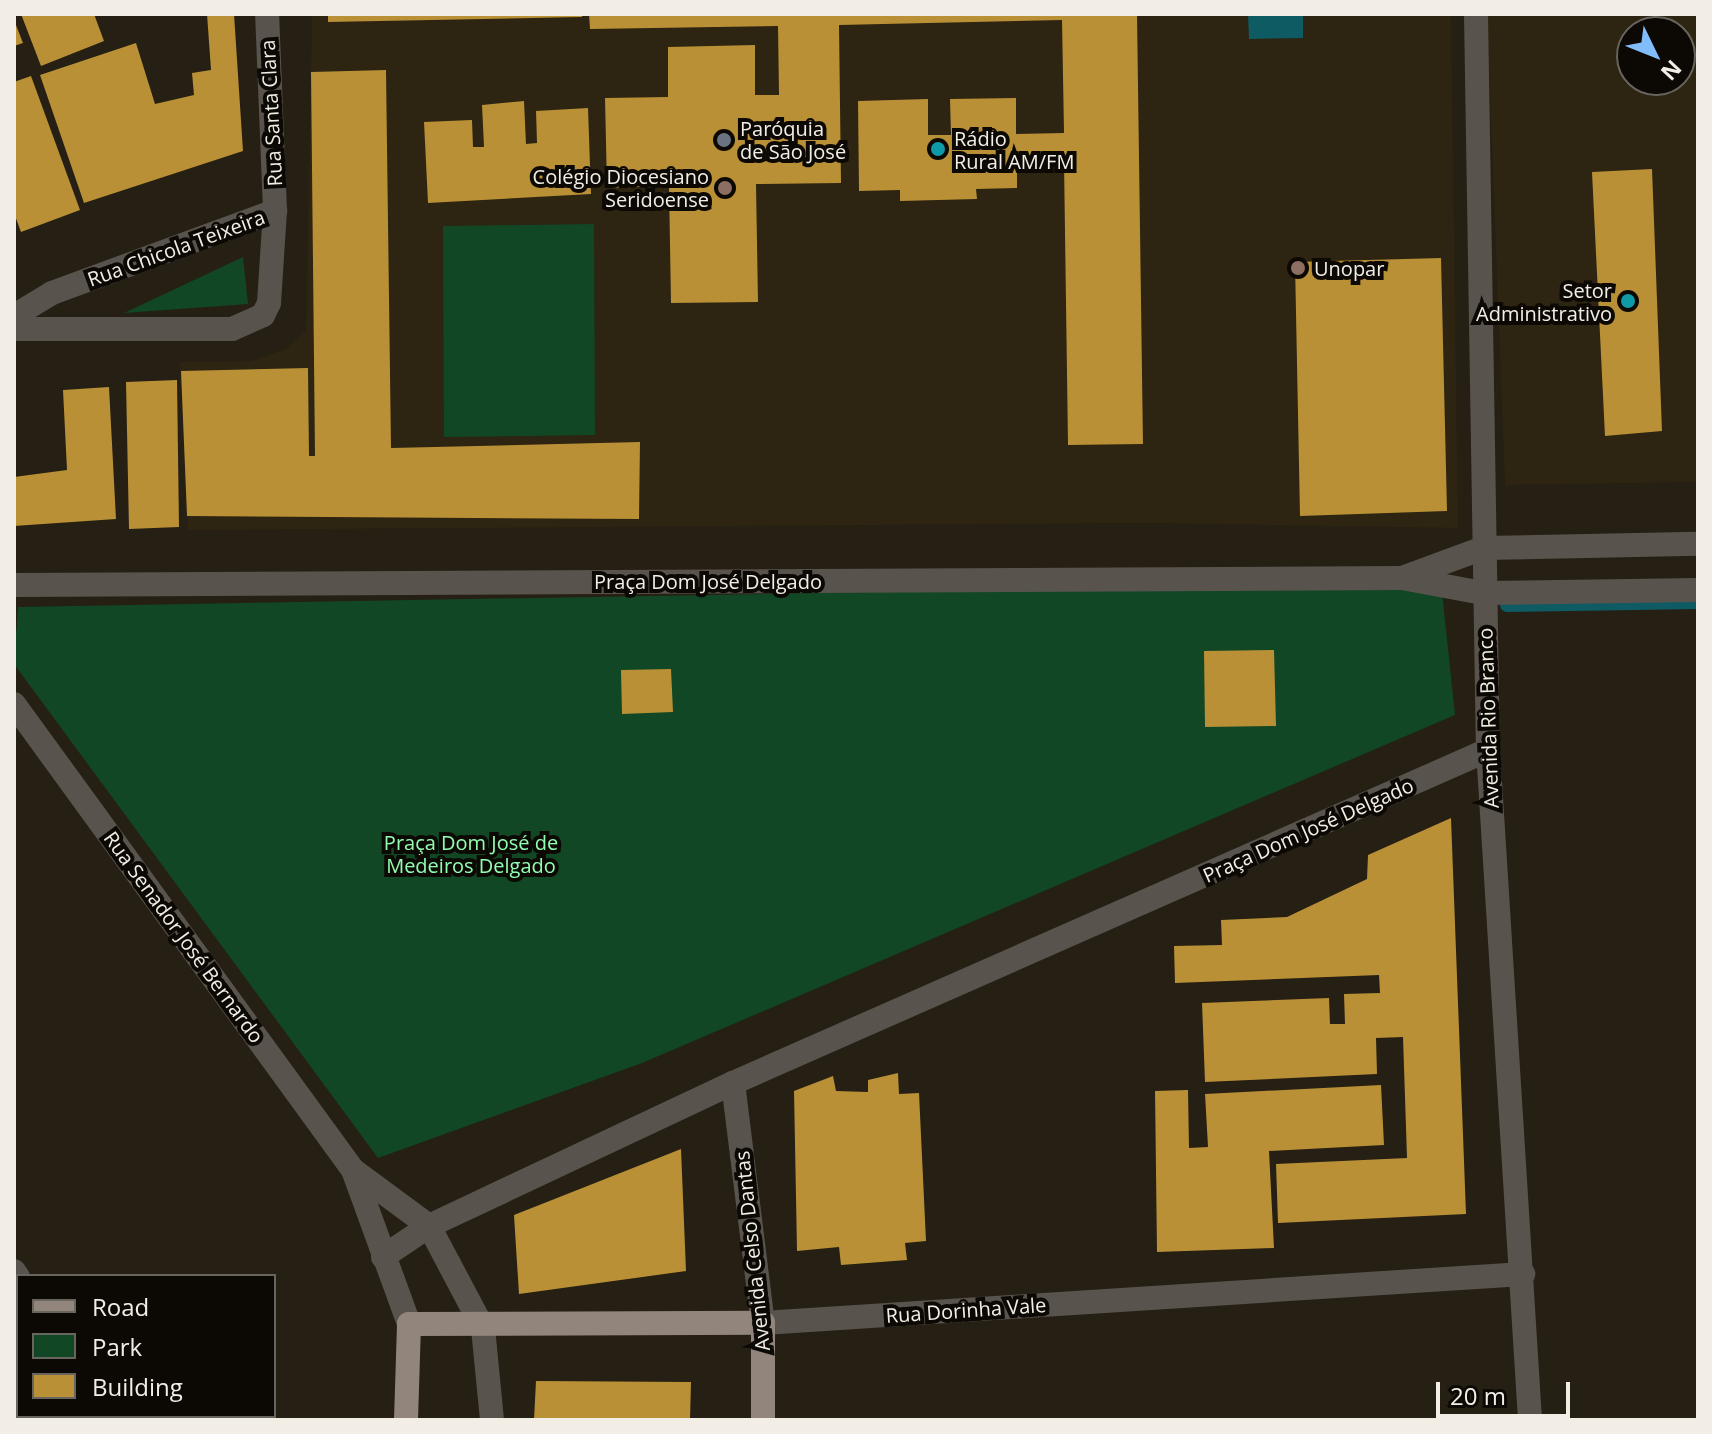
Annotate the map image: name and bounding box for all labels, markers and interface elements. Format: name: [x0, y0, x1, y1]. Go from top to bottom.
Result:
north arrow: [1616, 16, 1696, 96]
street label: Rua Santa Clara: [255, 39, 287, 187]
text: N: [1655, 54, 1689, 88]
place label: Paróquia de São José: [740, 116, 846, 163]
place label: Rádio Rural AM/FM: [954, 126, 1074, 173]
marker: Paróquia de São José: [715, 131, 733, 149]
marker: Rádio Rural AM/FM: [929, 140, 947, 158]
place label: Colégio Diocesiano Seridoense: [533, 164, 709, 211]
marker: Colégio Diocesiano Seridoense: [716, 179, 734, 197]
street label: Rua Chicola Teixeira: [84, 205, 268, 291]
place label: Unopar: [1314, 256, 1384, 280]
marker: Unopar: [1289, 259, 1307, 277]
place label: Setor Administrativo: [1476, 278, 1612, 325]
marker: Setor Administrativo: [1619, 292, 1637, 310]
street label: Praça Dom José Delgado: [594, 569, 822, 593]
street label: Avenida Rio Branco: [1473, 627, 1503, 809]
street label: Praça Dom José Delgado: [1199, 773, 1417, 887]
street label: Rua Senador José Bernardo: [99, 827, 269, 1047]
park label: Praça Dom José de Medeiros Delgado: [384, 831, 558, 878]
street label: Avenida Celso Dantas: [730, 1150, 774, 1352]
legend: [16, 1274, 276, 1418]
text: Road: [92, 1290, 149, 1323]
street label: Rua Dorinha Vale: [885, 1292, 1047, 1328]
text: Park: [92, 1330, 142, 1363]
scale bar: [1440, 1366, 1574, 1416]
text: Building: [92, 1370, 183, 1403]
text: 20 m: [1450, 1379, 1506, 1412]

